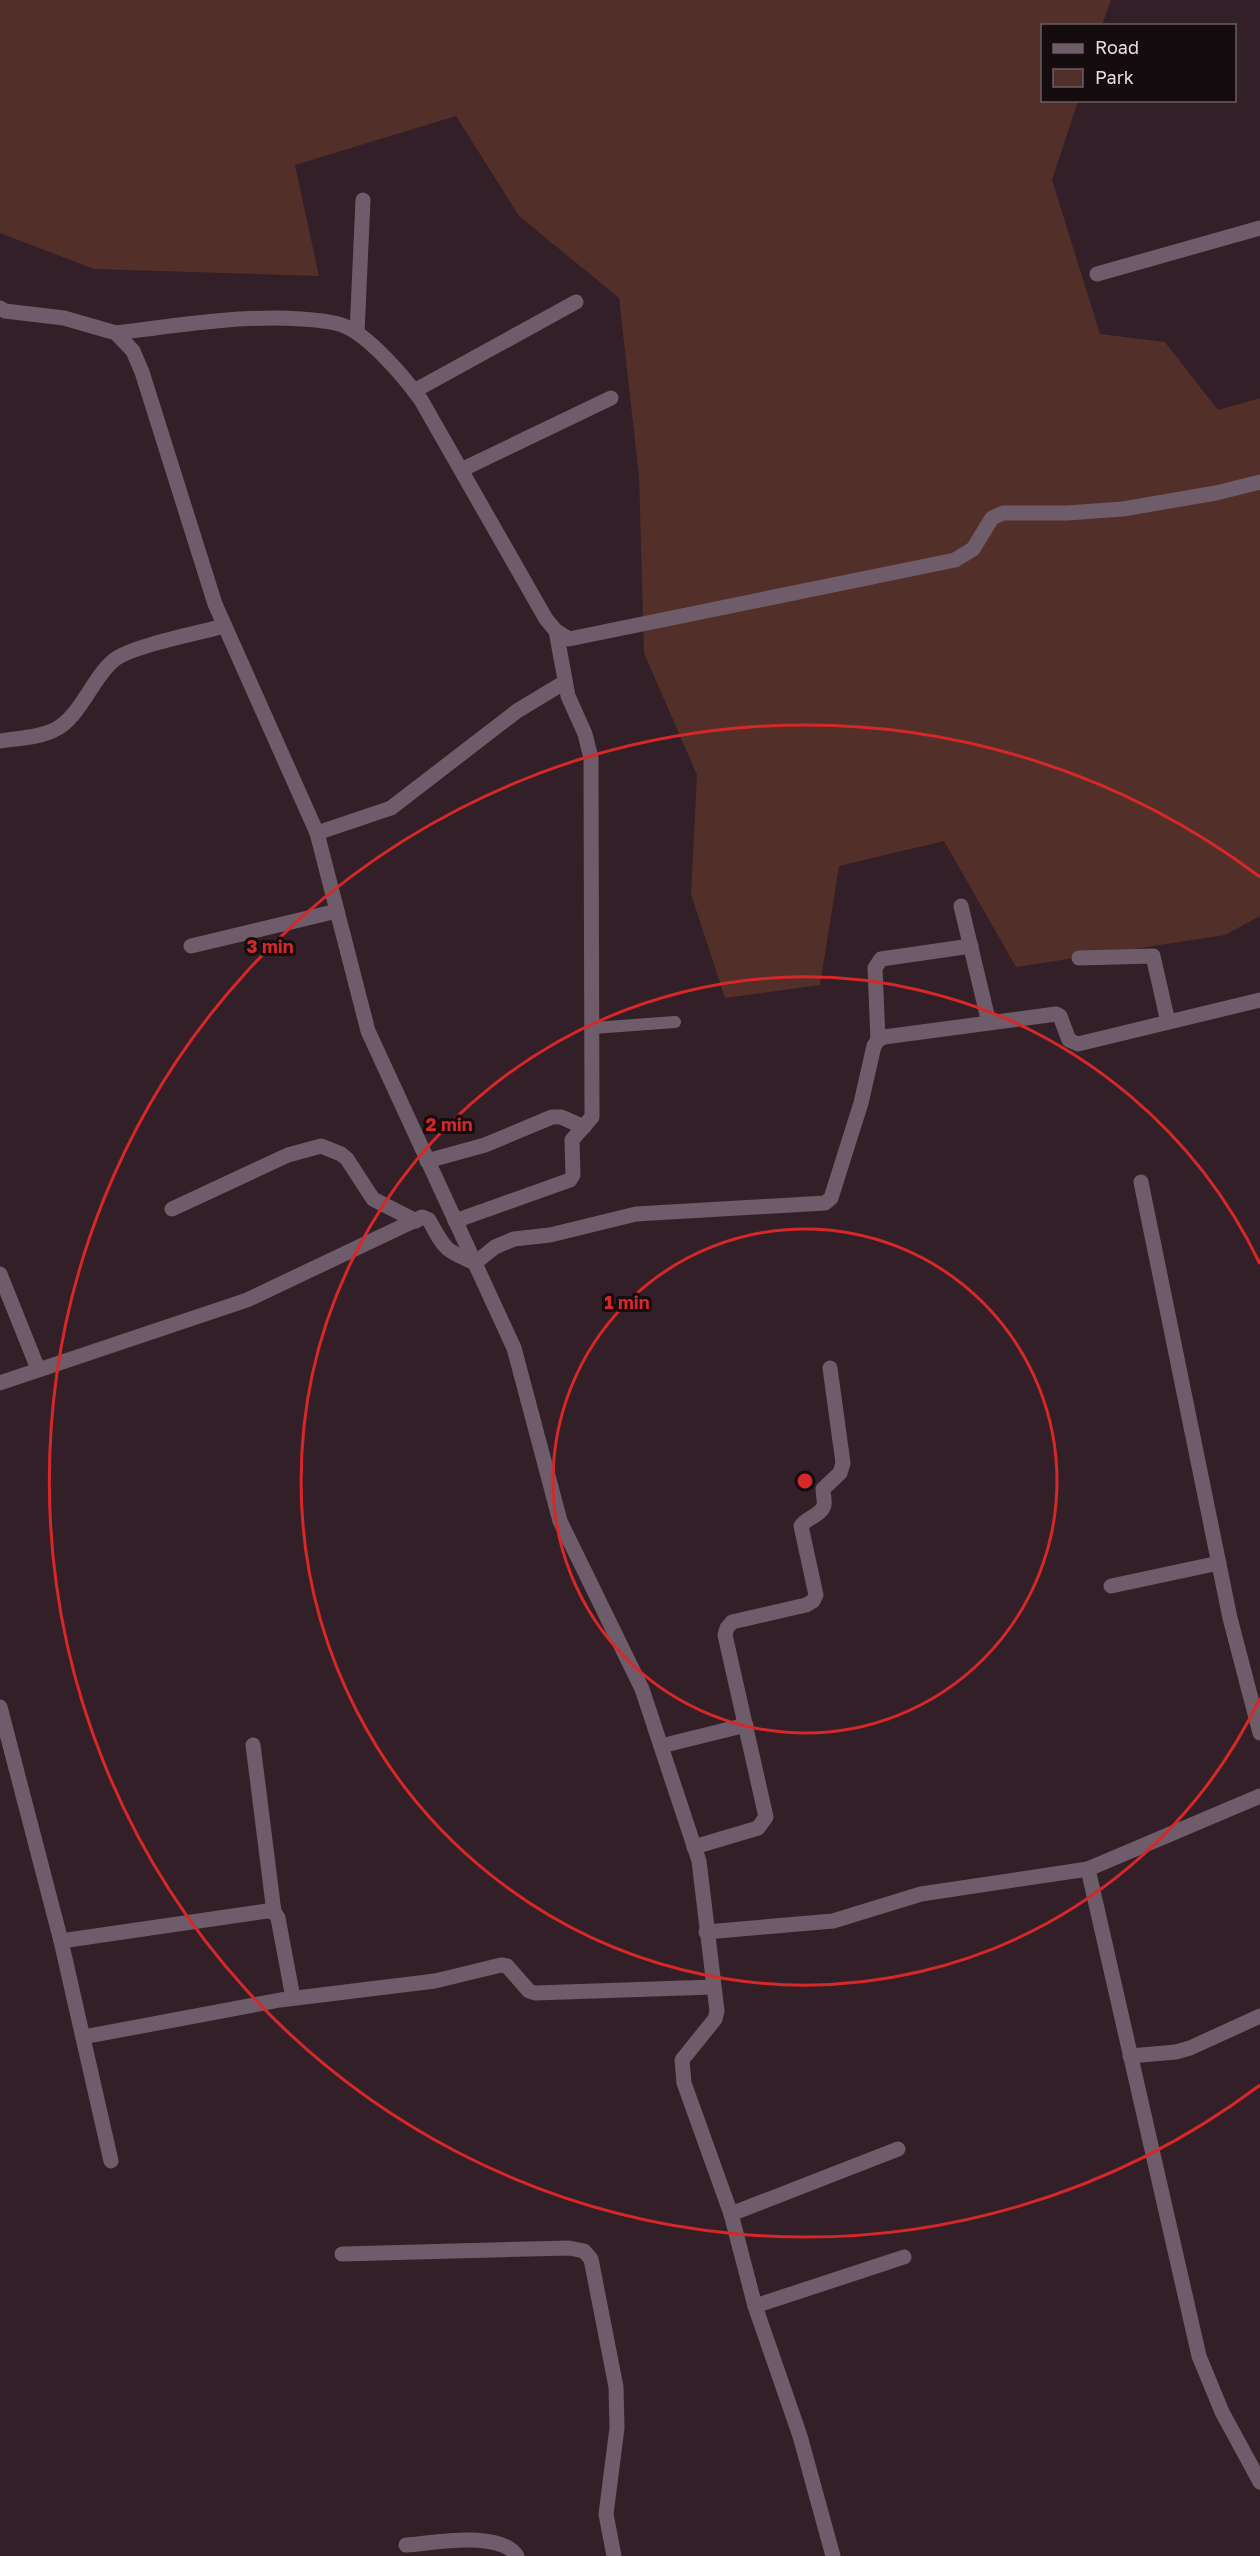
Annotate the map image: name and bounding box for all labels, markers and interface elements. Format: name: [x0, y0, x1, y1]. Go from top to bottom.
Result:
legend: [1041, 24, 1236, 102]
text: Road: [1095, 36, 1139, 58]
text: Park: [1095, 66, 1134, 88]
text: 3 min: [246, 935, 294, 957]
text: 2 min: [425, 1113, 473, 1135]
text: 1 min: [604, 1291, 650, 1313]
centre of rings: [795, 1471, 815, 1491]

